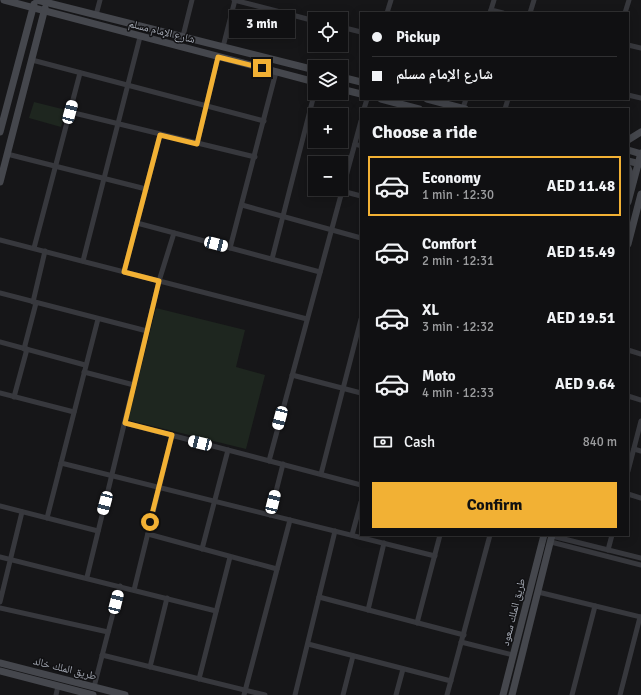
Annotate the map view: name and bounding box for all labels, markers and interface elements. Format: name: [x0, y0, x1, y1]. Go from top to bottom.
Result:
callout: 3 min: [229, 10, 295, 38]
map controls: [308, 12, 348, 196]
button: locate: [308, 12, 348, 52]
text: 3 min: [246, 16, 278, 32]
street label: شارع الإمام مسلم: [127, 17, 196, 47]
text: Pickup: [396, 28, 440, 46]
route end: [253, 59, 271, 77]
button: layers: [308, 60, 348, 100]
text: شارع الإمام مسلم: [396, 65, 493, 83]
car: [61, 99, 79, 125]
button: +: [308, 108, 348, 148]
text: Choose a ride: [372, 121, 477, 143]
button: −: [308, 156, 348, 196]
icon: car: [374, 168, 410, 204]
text: Economy: [422, 169, 481, 187]
text: AED 11.48: [547, 177, 615, 195]
text: 1 min · 12:30: [422, 187, 494, 203]
icon: car: [374, 234, 410, 270]
car: [203, 235, 229, 253]
text: Comfort: [422, 235, 476, 253]
text: AED 15.49: [547, 243, 615, 261]
text: 2 min · 12:31: [422, 253, 494, 269]
icon: car: [374, 300, 410, 336]
text: XL: [422, 301, 439, 319]
text: AED 19.51: [547, 309, 615, 327]
text: 3 min · 12:32: [422, 319, 494, 335]
icon: car: [374, 366, 410, 402]
text: Moto: [422, 367, 456, 385]
text: AED 9.64: [555, 375, 615, 393]
text: 4 min · 12:33: [422, 385, 494, 401]
car: [271, 405, 289, 431]
icon: cash: [372, 431, 394, 453]
text: Cash: [404, 433, 435, 451]
car: [187, 434, 213, 452]
text: 840 m: [583, 434, 617, 450]
button: Confirm: [372, 482, 617, 528]
car: [264, 489, 282, 515]
car: [96, 490, 114, 516]
route start: [141, 513, 159, 531]
street label: طريق الملك سعود: [499, 577, 528, 647]
car: [107, 589, 125, 615]
street label: طريق الملك خالد: [32, 654, 98, 683]

